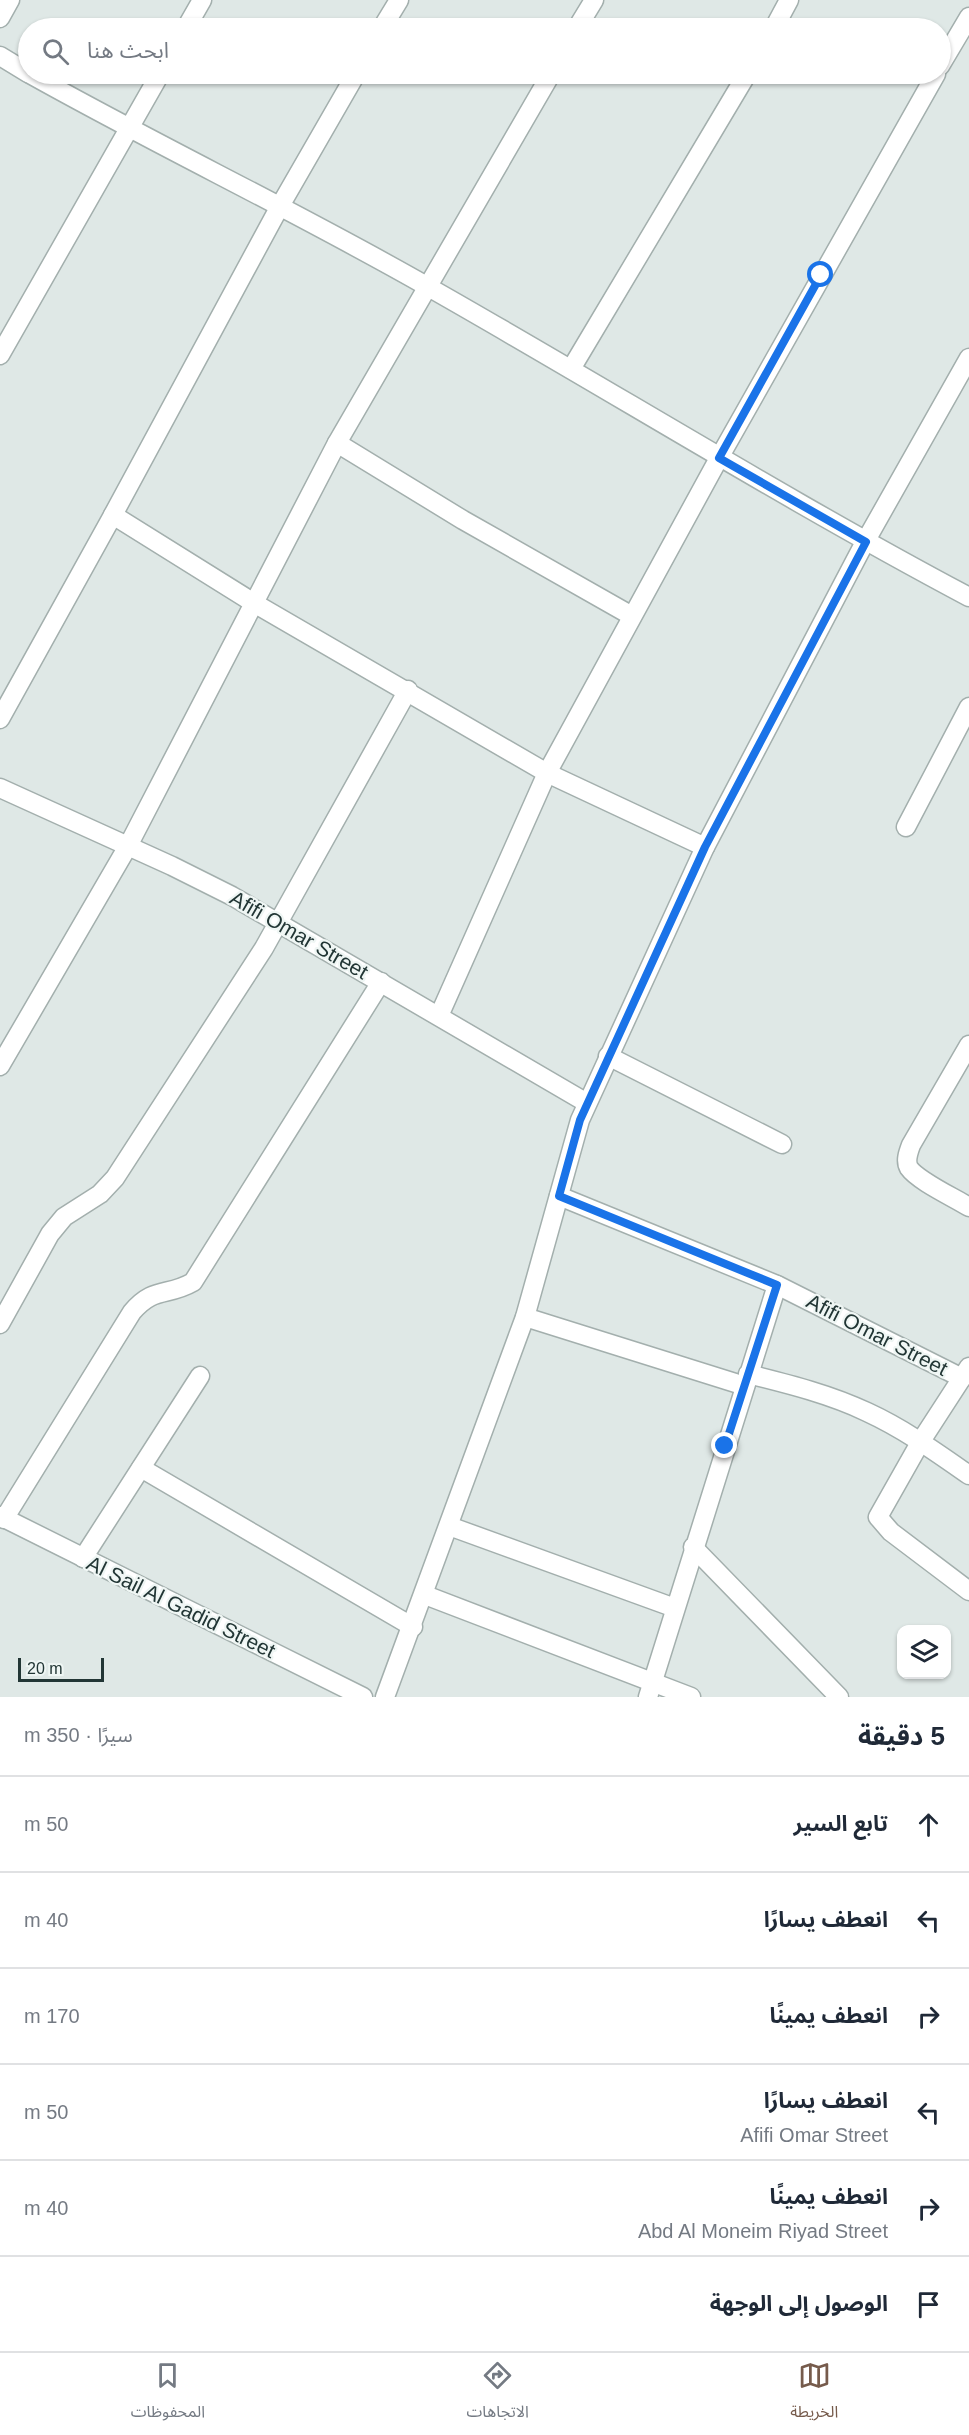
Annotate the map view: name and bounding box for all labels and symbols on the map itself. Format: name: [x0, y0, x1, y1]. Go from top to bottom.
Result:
route start: [807, 261, 833, 287]
street label: Afifi Omar Street: [226, 886, 372, 983]
street label: Afifi Omar Street: [803, 1289, 952, 1380]
route end: [711, 1432, 737, 1458]
street label: Al Sail Al Gadid Street: [83, 1551, 279, 1662]
scale bar: [18, 1655, 104, 1682]

